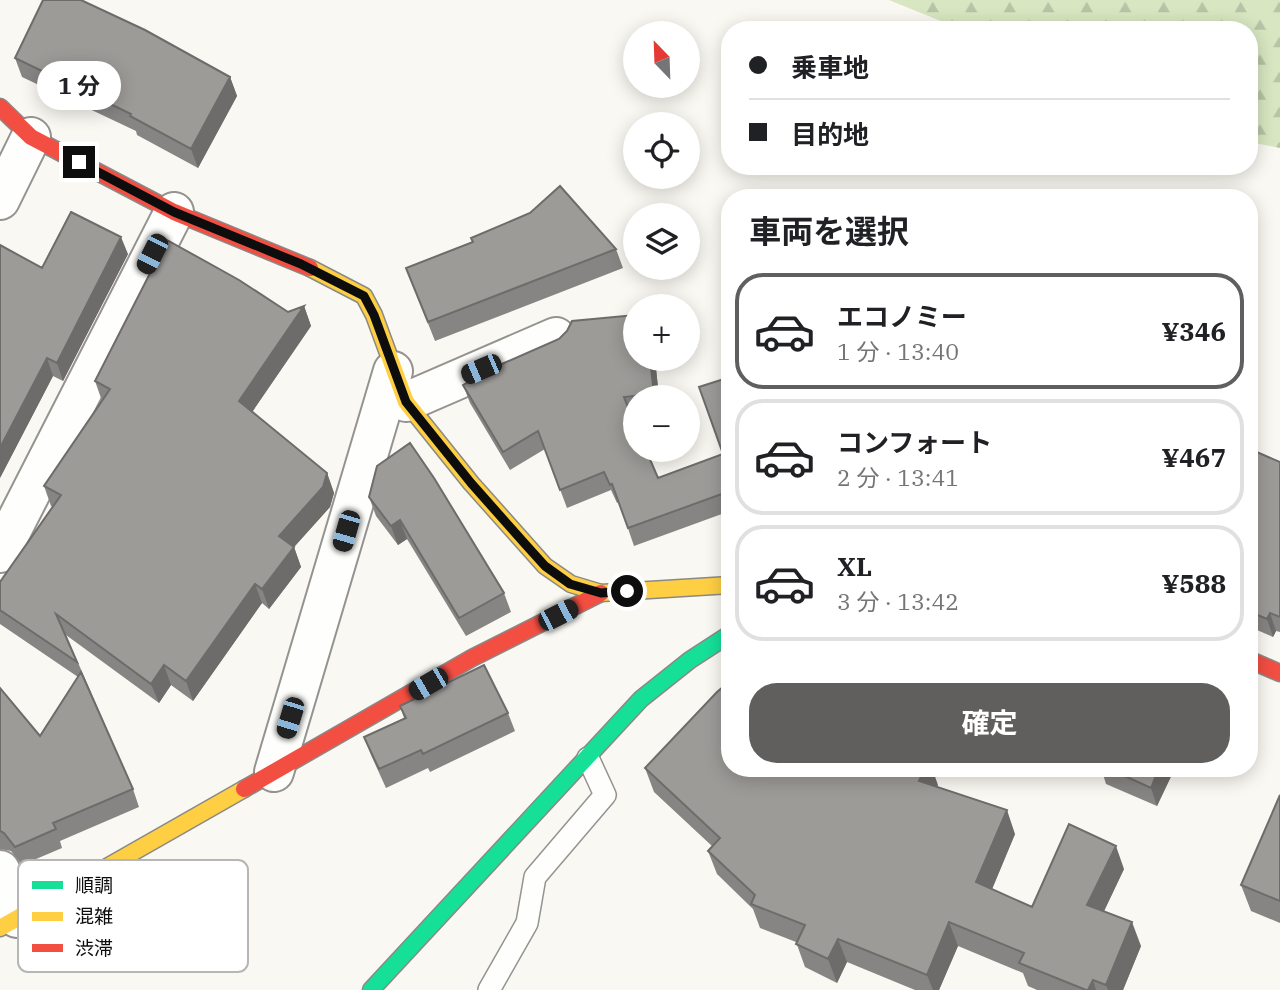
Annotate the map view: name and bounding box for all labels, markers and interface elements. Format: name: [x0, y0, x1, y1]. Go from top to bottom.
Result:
north arrow: [623, 21, 700, 98]
map controls: [623, 21, 700, 462]
text: 乗車地: [791, 50, 869, 84]
callout: 1 分: [37, 60, 121, 110]
text: 1 分: [58, 70, 100, 100]
button: locate: [623, 112, 700, 189]
text: 目的地: [791, 117, 869, 151]
route end: [63, 146, 95, 178]
button: layers: [623, 203, 700, 280]
text: 車両を選択: [749, 210, 909, 252]
car: [134, 231, 171, 277]
button: +: [623, 294, 700, 371]
text: エコノミー: [837, 299, 967, 333]
icon: car: [753, 300, 816, 363]
text: ¥346: [1161, 314, 1226, 348]
text: 1 分 · 13:40: [837, 336, 959, 366]
car: [458, 351, 505, 387]
button: −: [623, 385, 700, 462]
text: コンフォート: [837, 425, 992, 459]
icon: car: [753, 426, 816, 489]
text: ¥467: [1161, 440, 1226, 474]
text: 2 分 · 13:41: [837, 462, 959, 492]
car: [331, 508, 362, 554]
text: XL: [837, 549, 872, 583]
icon: car: [753, 552, 816, 615]
text: ¥588: [1161, 566, 1226, 600]
route start: [611, 575, 643, 607]
text: 3 分 · 13:42: [837, 586, 959, 616]
car: [535, 596, 582, 634]
car: [405, 664, 452, 704]
button: 確定: [749, 683, 1230, 763]
car: [274, 695, 307, 741]
legend: [18, 860, 248, 972]
text: 順調: [75, 873, 113, 897]
text: 混雑: [75, 904, 113, 928]
text: 渋滞: [75, 936, 113, 960]

